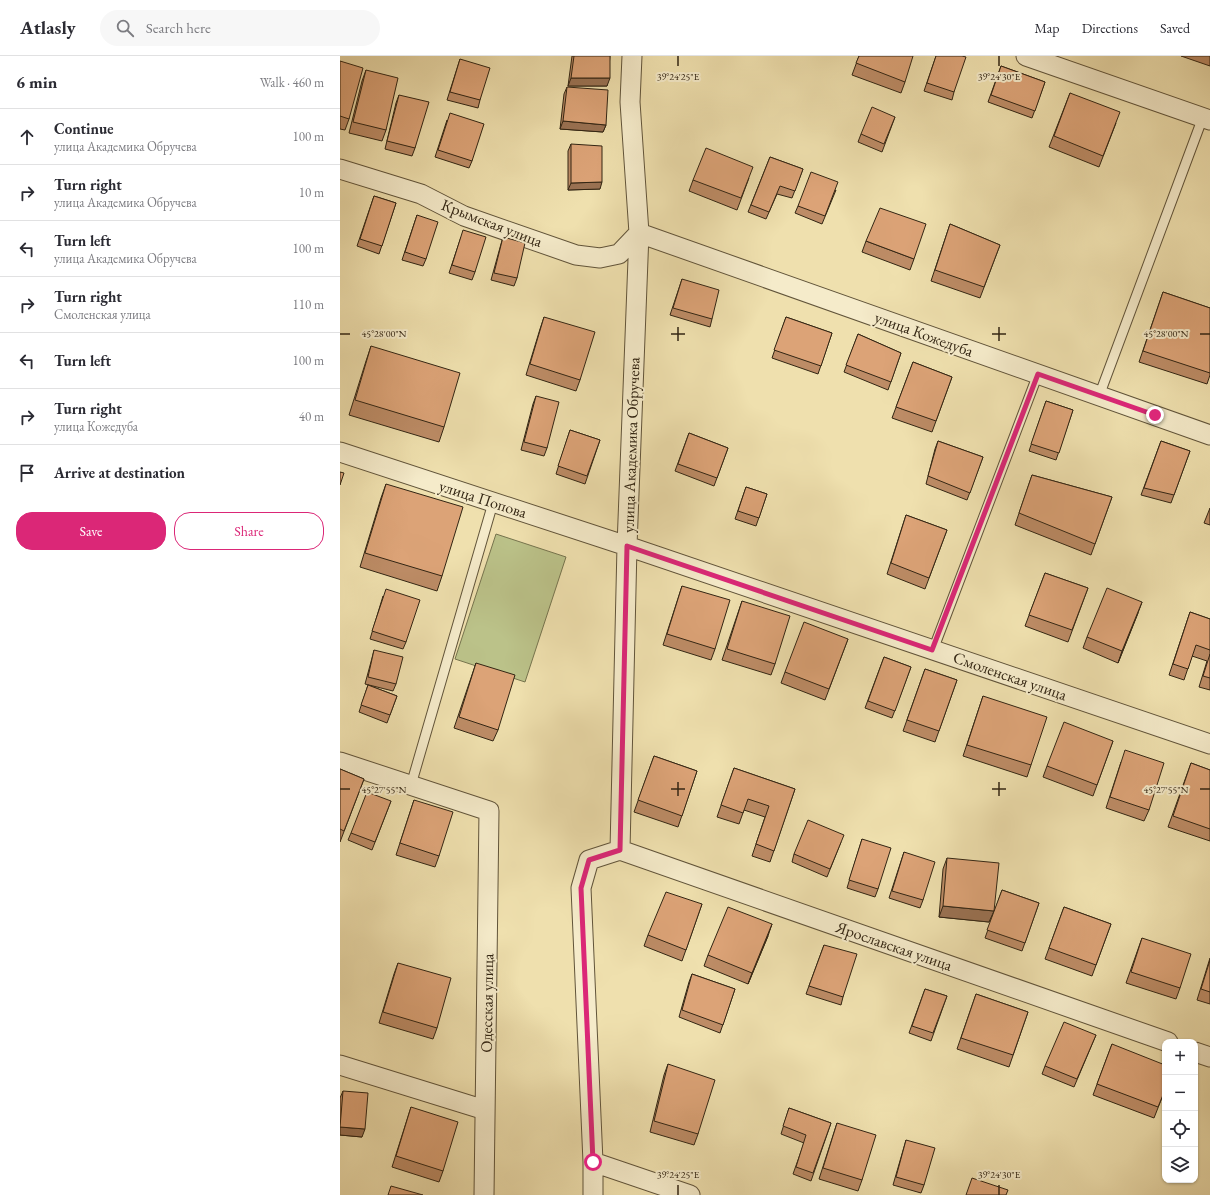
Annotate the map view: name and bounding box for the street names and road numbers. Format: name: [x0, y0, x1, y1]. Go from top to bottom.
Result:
street label: Крымская улица: [439, 194, 546, 252]
street label: улица Кожедуба: [872, 306, 977, 362]
street label: улица Академика Обручева: [617, 356, 645, 533]
street label: улица Попова: [437, 475, 530, 523]
street label: Смоленская улица: [950, 647, 1070, 705]
street label: Ярославская улица: [832, 916, 956, 976]
street label: Одесская улица: [476, 953, 498, 1053]

